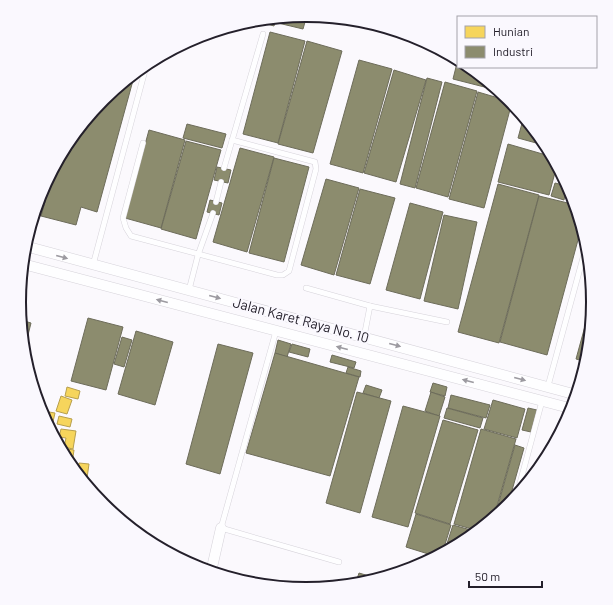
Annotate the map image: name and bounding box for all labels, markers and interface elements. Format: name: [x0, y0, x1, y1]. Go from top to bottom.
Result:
legend: [457, 16, 597, 68]
text: Hunian: [493, 24, 529, 38]
text: Industri: [493, 44, 533, 58]
one-way arrow: [56, 254, 68, 260]
street label: Jalan Karet Raya No. 10: [231, 293, 371, 346]
one-way arrow: [209, 295, 221, 301]
one-way arrow: [156, 298, 168, 304]
one-way arrow: [388, 343, 401, 349]
one-way arrow: [336, 345, 348, 351]
one-way arrow: [514, 376, 526, 382]
one-way arrow: [462, 378, 474, 384]
scale bar: [469, 563, 542, 589]
text: 50 m: [475, 569, 500, 583]

